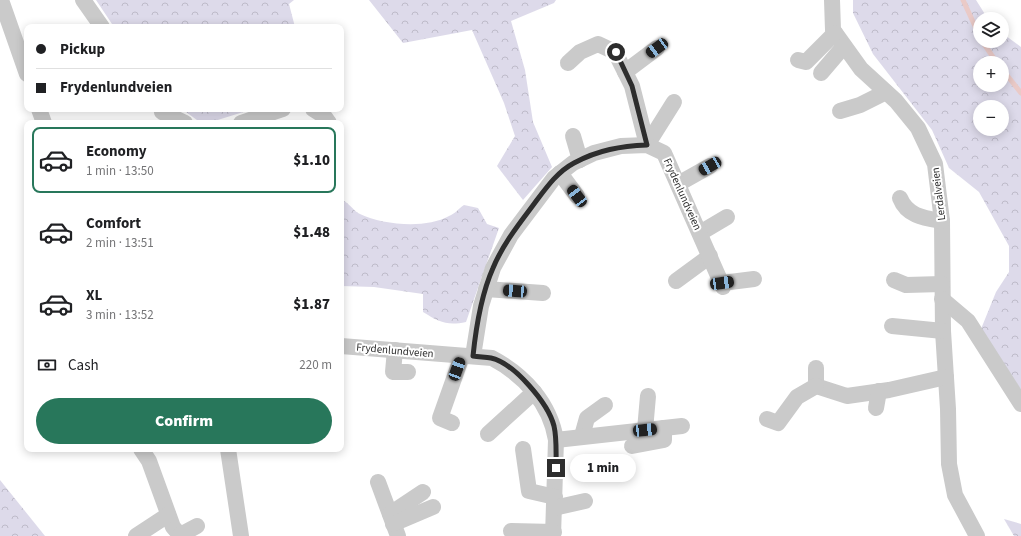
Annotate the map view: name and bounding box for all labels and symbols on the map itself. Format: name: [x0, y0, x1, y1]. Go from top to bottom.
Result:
car: [644, 36, 670, 60]
route start: [607, 43, 625, 61]
car: [697, 155, 723, 177]
street label: Frydenlundveien: [660, 156, 705, 233]
street label: Lerdalveien: [928, 166, 949, 221]
car: [565, 183, 589, 209]
car: [709, 275, 735, 291]
car: [503, 284, 527, 298]
street label: Frydenlundveien: [356, 340, 434, 361]
car: [447, 356, 467, 382]
car: [632, 423, 658, 437]
callout: 1 min: [570, 454, 636, 482]
route end: [547, 459, 565, 477]

